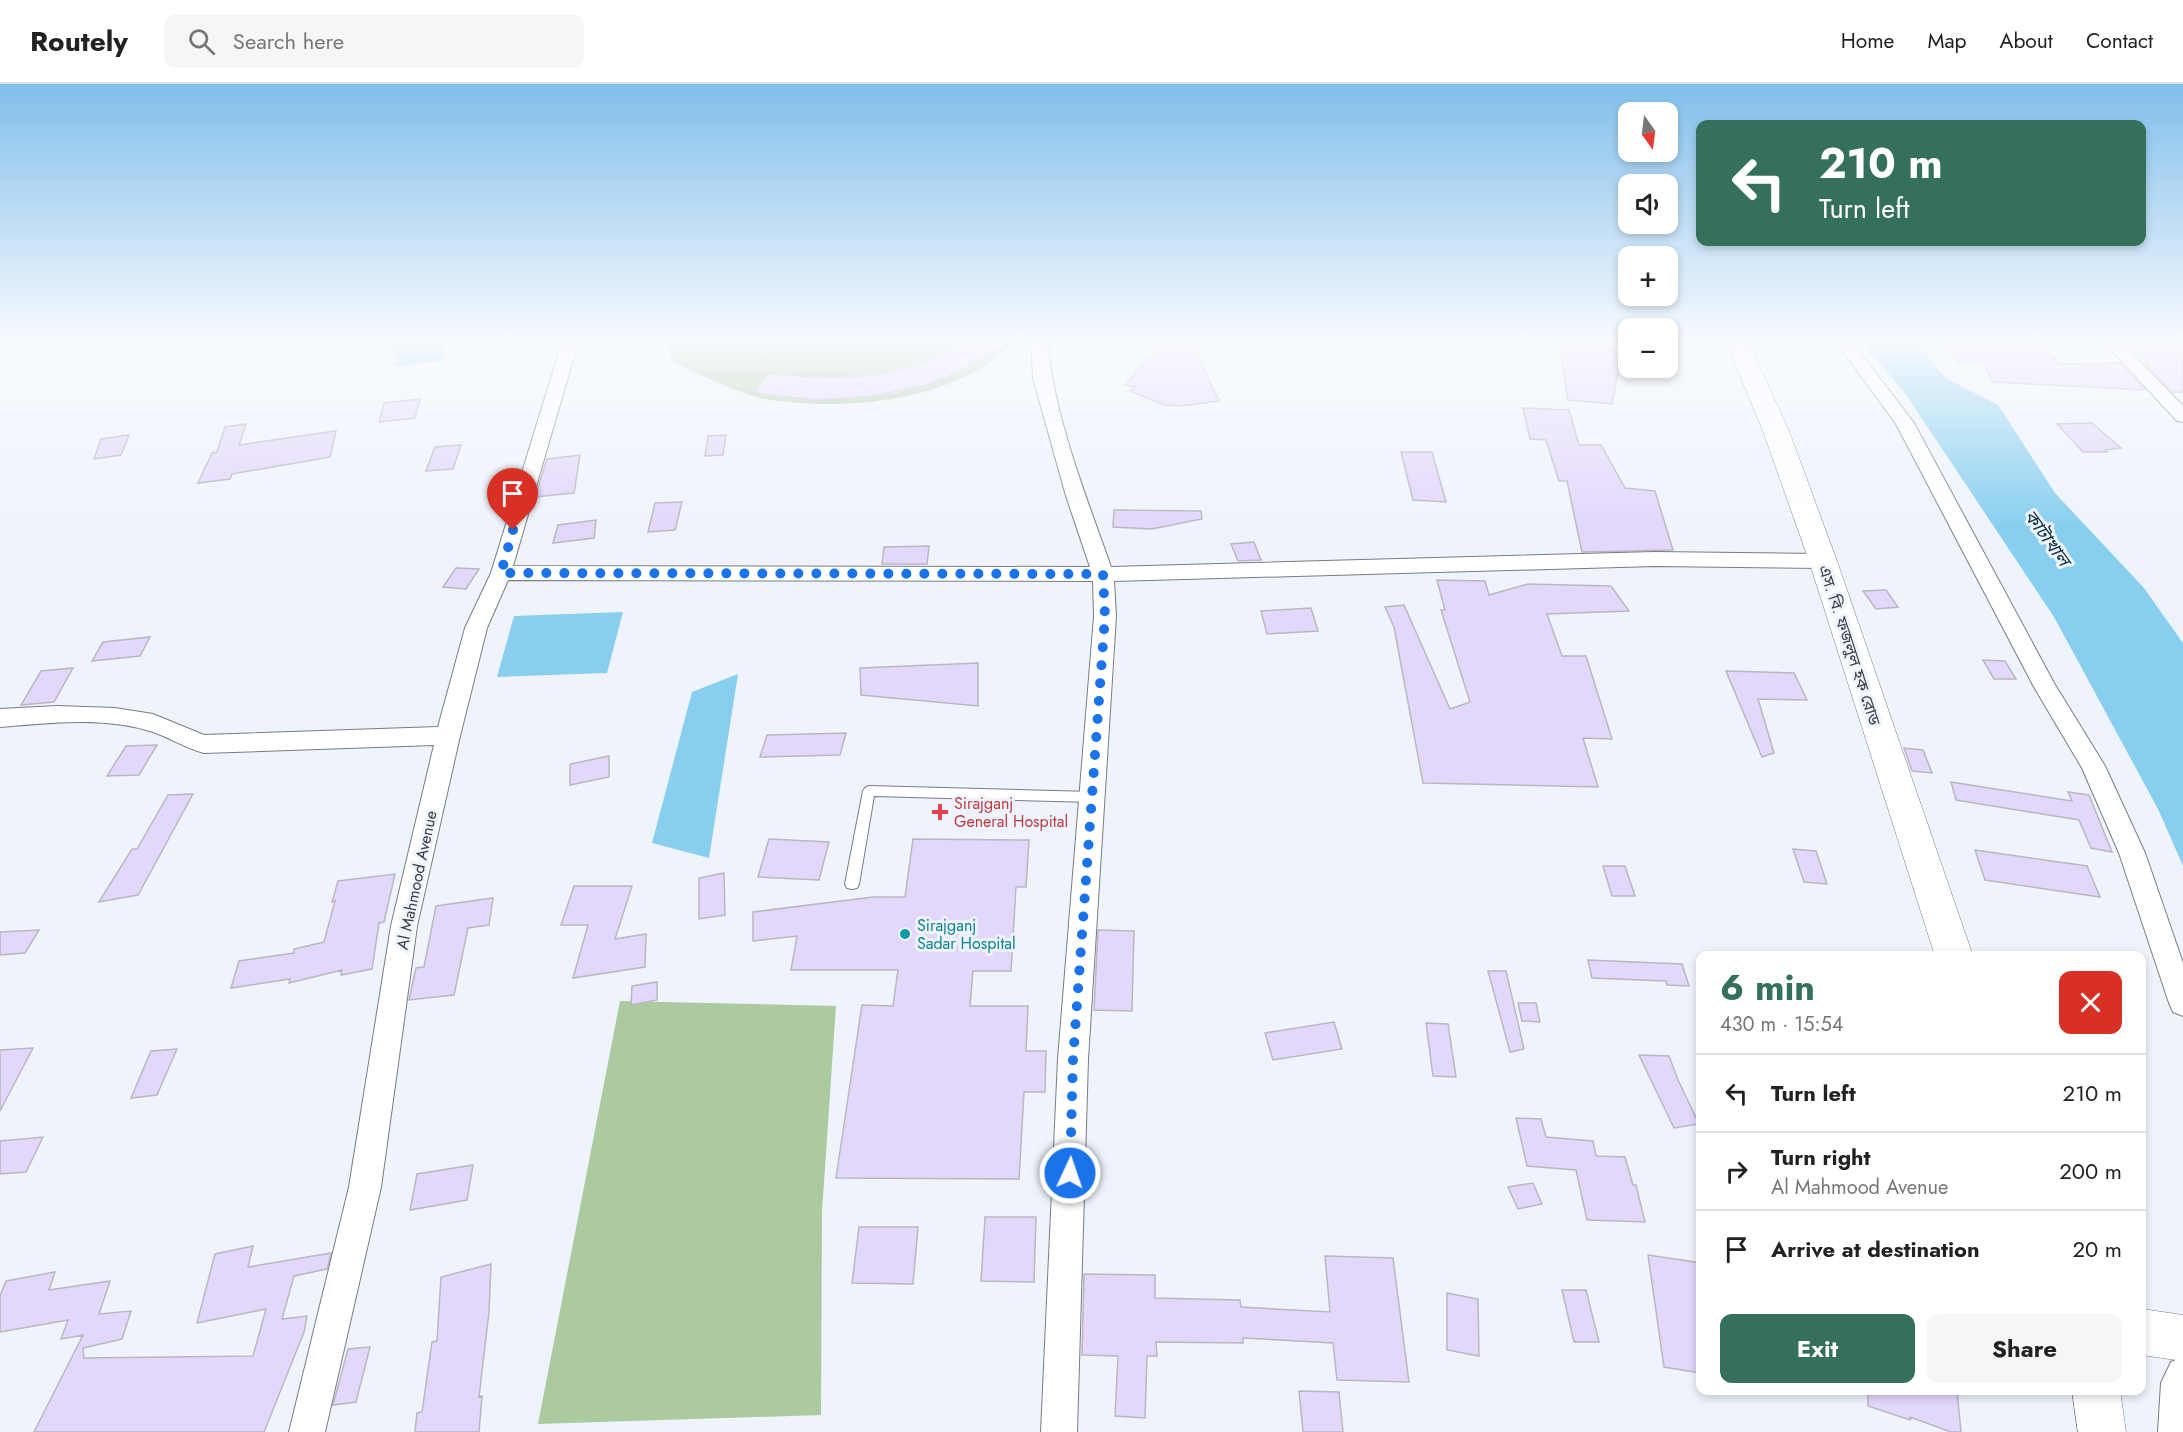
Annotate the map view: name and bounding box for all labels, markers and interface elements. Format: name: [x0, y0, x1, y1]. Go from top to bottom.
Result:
search box: [164, 14, 584, 68]
text: Routely: [30, 21, 128, 62]
icon: search: [185, 25, 218, 58]
text: Search here: [233, 25, 344, 57]
text: Home: [1841, 26, 1894, 56]
text: Map: [1927, 26, 1967, 56]
text: About: [2000, 26, 2053, 56]
text: Contact: [2086, 26, 2153, 56]
north arrow: [1618, 102, 1678, 162]
map controls: [1618, 102, 1678, 378]
text: 210 m: [1819, 133, 1943, 194]
icon: left: [1720, 144, 1798, 222]
button: sound: [1618, 174, 1678, 234]
text: Turn left: [1819, 189, 1909, 228]
button: +: [1618, 246, 1678, 306]
button: −: [1618, 318, 1678, 378]
pin: [487, 468, 538, 530]
icon: arrive: [496, 477, 529, 510]
water label: কাটাখাল: [2018, 505, 2079, 575]
street label: এস. বি. ফজলুল হক রোড: [1813, 562, 1886, 729]
place label: Sirajganj General Hospital: [954, 792, 1068, 833]
marker: Sirajganj General Hospital: [931, 803, 949, 821]
street label: Al Mahmood Avenue: [390, 808, 442, 952]
place label: Sirajganj Sadar Hospital: [917, 914, 1016, 955]
marker: Sirajganj Sadar Hospital: [898, 927, 912, 941]
text: 6 min: [1720, 961, 1815, 1013]
button: close: [2059, 971, 2122, 1034]
text: 430 m · 15:54: [1720, 1010, 1843, 1039]
icon: left: [1720, 1077, 1753, 1110]
text: Turn left: [1771, 1077, 1856, 1109]
text: 210 m: [2063, 1077, 2122, 1109]
position arrow: [1038, 1141, 1102, 1205]
text: Turn right: [1771, 1141, 1871, 1173]
icon: right: [1720, 1155, 1753, 1188]
text: 200 m: [2059, 1155, 2122, 1187]
text: Al Mahmood Avenue: [1771, 1173, 1948, 1202]
icon: arrive: [1720, 1233, 1753, 1266]
text: Arrive at destination: [1771, 1233, 1980, 1265]
text: 20 m: [2073, 1233, 2122, 1265]
button: Exit: [1720, 1314, 1915, 1383]
button: Share: [1927, 1314, 2122, 1383]

